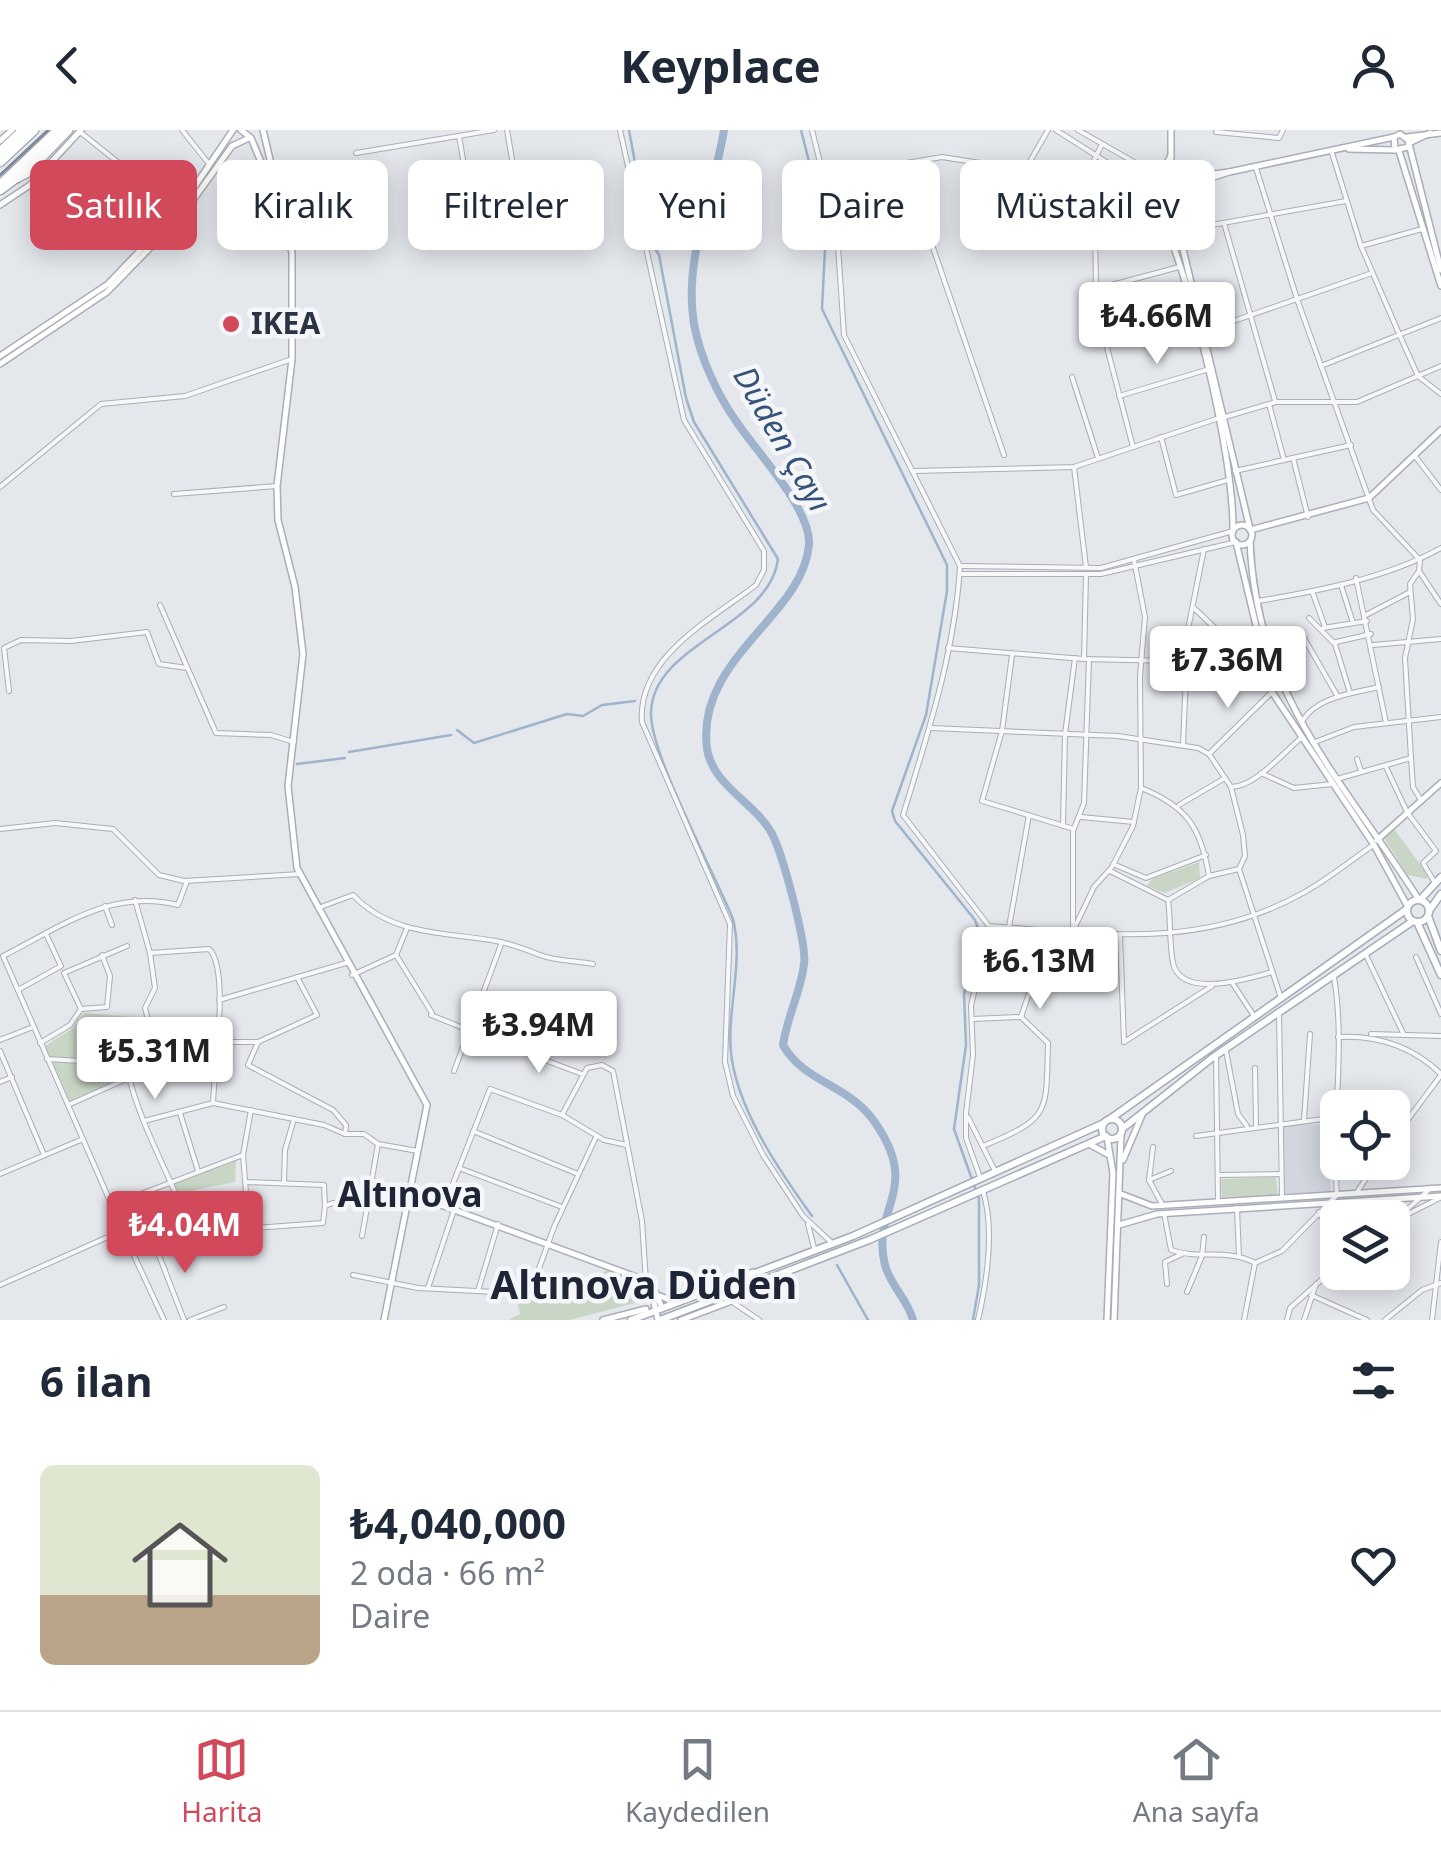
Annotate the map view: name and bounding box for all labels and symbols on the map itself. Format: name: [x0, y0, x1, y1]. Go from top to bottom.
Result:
pin: ₺4.66M: [1076, 282, 1238, 367]
place label: IKEA: [251, 302, 320, 343]
marker: IKEA: [220, 313, 242, 335]
water label: Düden Çayı: [724, 358, 842, 519]
pin: ₺7.36M: [1147, 626, 1309, 711]
pin: ₺6.13M: [959, 927, 1121, 1012]
pin: ₺3.94M: [458, 991, 620, 1076]
pin: ₺5.31M: [74, 1017, 236, 1102]
district label: Altınova: [337, 1170, 483, 1217]
pin: ₺4.04M: [104, 1191, 266, 1276]
district label: Altınova Düden: [491, 1256, 797, 1311]

